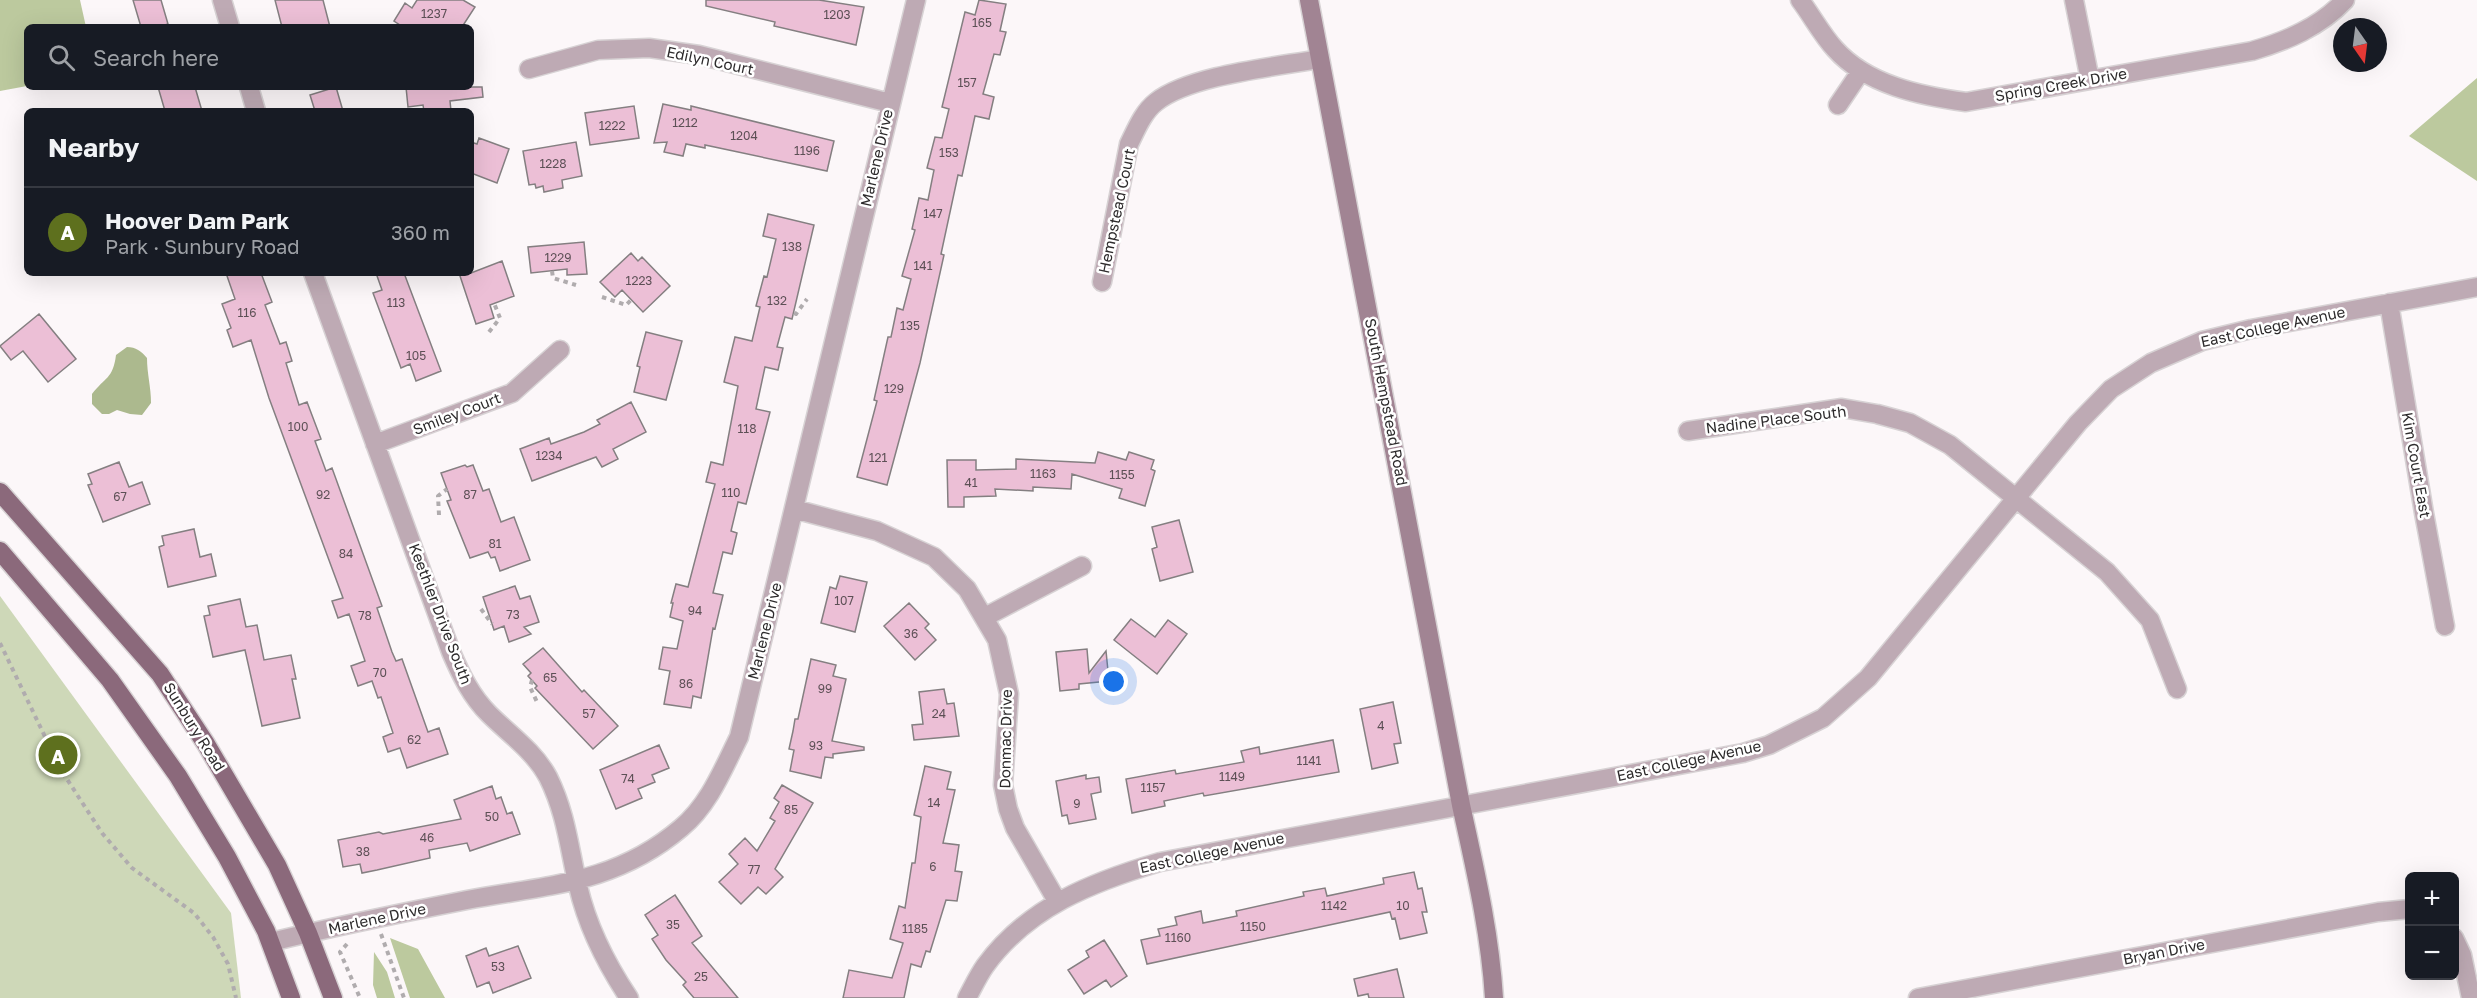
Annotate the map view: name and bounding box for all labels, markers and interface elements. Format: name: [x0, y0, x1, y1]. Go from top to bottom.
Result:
house number: 1237: [421, 6, 447, 21]
house number: 1203: [823, 7, 851, 22]
house number: 165: [972, 15, 992, 30]
north arrow: [2333, 18, 2387, 72]
search box: [24, 24, 474, 90]
icon: search: [45, 41, 78, 74]
street label: Edilyn Court: [665, 42, 755, 78]
text: Search here: [93, 44, 219, 71]
street label: Spring Creek Drive: [1993, 64, 2128, 104]
house number: 157: [957, 75, 977, 90]
street label: Marlene Drive: [856, 107, 896, 208]
house number: 1212: [672, 115, 698, 130]
house number: 1222: [599, 118, 625, 133]
house number: 1204: [730, 128, 758, 143]
text: Nearby: [48, 132, 139, 163]
house number: 1196: [794, 143, 820, 158]
house number: 153: [939, 145, 959, 160]
street label: Hempstead Court: [1094, 147, 1138, 275]
house number: 1228: [539, 156, 567, 171]
house number: 147: [923, 206, 943, 221]
text: Hoover Dam Park: [105, 207, 289, 234]
text: A: [60, 220, 75, 244]
text: 360 m: [391, 220, 450, 244]
text: Park · Sunbury Road: [105, 234, 300, 258]
house number: 138: [782, 239, 802, 254]
house number: 1229: [544, 250, 572, 265]
house number: 141: [914, 258, 933, 273]
house number: 1223: [626, 273, 652, 288]
house number: 132: [767, 293, 787, 308]
house number: 113: [387, 295, 405, 310]
street label: East College Avenue: [2199, 302, 2347, 350]
house number: 116: [238, 305, 256, 320]
street label: South Hempstead Road: [1362, 317, 1412, 487]
house number: 135: [900, 318, 920, 333]
house number: 105: [406, 348, 426, 363]
house number: 129: [884, 381, 904, 396]
street label: Smiley Court: [410, 388, 503, 438]
street label: Nadine Place South: [1705, 401, 1847, 437]
street label: Kim Court East: [2399, 411, 2435, 519]
house number: 100: [288, 419, 308, 434]
house number: 118: [738, 421, 756, 436]
house number: 1234: [535, 448, 563, 463]
house number: 121: [869, 450, 887, 465]
house number: 1163: [1030, 466, 1056, 481]
house number: 1155: [1109, 467, 1135, 482]
house number: 41: [964, 475, 978, 490]
house number: 110: [721, 485, 741, 500]
house number: 92: [316, 487, 330, 502]
house number: 87: [463, 487, 477, 502]
house number: 67: [113, 489, 127, 504]
house number: 81: [488, 536, 502, 551]
street label: Keethler Drive South: [406, 541, 476, 687]
house number: 84: [339, 546, 353, 561]
street label: Marlene Drive: [743, 580, 785, 681]
house number: 107: [834, 593, 854, 608]
house number: 94: [688, 603, 702, 618]
house number: 73: [506, 607, 520, 622]
house number: 78: [358, 608, 372, 623]
house number: 36: [904, 626, 918, 641]
house number: 70: [373, 665, 387, 680]
your location: [1099, 667, 1128, 696]
house number: 65: [543, 670, 557, 685]
house number: 86: [679, 676, 693, 691]
street label: Sunbury Road: [160, 679, 229, 774]
house number: 99: [818, 681, 832, 696]
street label: Donmac Drive: [995, 689, 1015, 789]
house number: 57: [582, 706, 596, 721]
house number: 24: [932, 706, 946, 721]
house number: 4: [1377, 718, 1385, 733]
pin: A: [38, 732, 78, 777]
house number: 62: [407, 732, 421, 747]
street label: East College Avenue: [1615, 736, 1763, 784]
house number: 93: [809, 738, 823, 753]
house number: 1141: [1297, 753, 1322, 768]
house number: 1149: [1219, 769, 1245, 784]
house number: 74: [621, 771, 635, 786]
house number: 1157: [1141, 780, 1165, 795]
house number: 14: [927, 795, 941, 810]
house number: 9: [1073, 796, 1081, 811]
house number: 85: [784, 802, 798, 817]
house number: 50: [485, 809, 499, 824]
street label: East College Avenue: [1138, 828, 1286, 876]
house number: 46: [420, 830, 434, 845]
house number: 38: [356, 844, 370, 859]
house number: 6: [929, 859, 937, 874]
house number: 77: [748, 862, 760, 877]
map controls: [2405, 872, 2459, 980]
button: +: [2405, 872, 2459, 926]
house number: 1142: [1321, 898, 1347, 913]
house number: 10: [1396, 898, 1410, 913]
street label: Marlene Drive: [326, 899, 428, 937]
house number: 35: [666, 917, 680, 932]
house number: 1150: [1240, 919, 1266, 934]
house number: 1185: [902, 921, 928, 936]
button: −: [2405, 926, 2459, 980]
house number: 1160: [1165, 930, 1191, 945]
street label: Bryan Drive: [2121, 934, 2207, 968]
house number: 53: [491, 959, 505, 974]
house number: 25: [694, 969, 708, 984]

